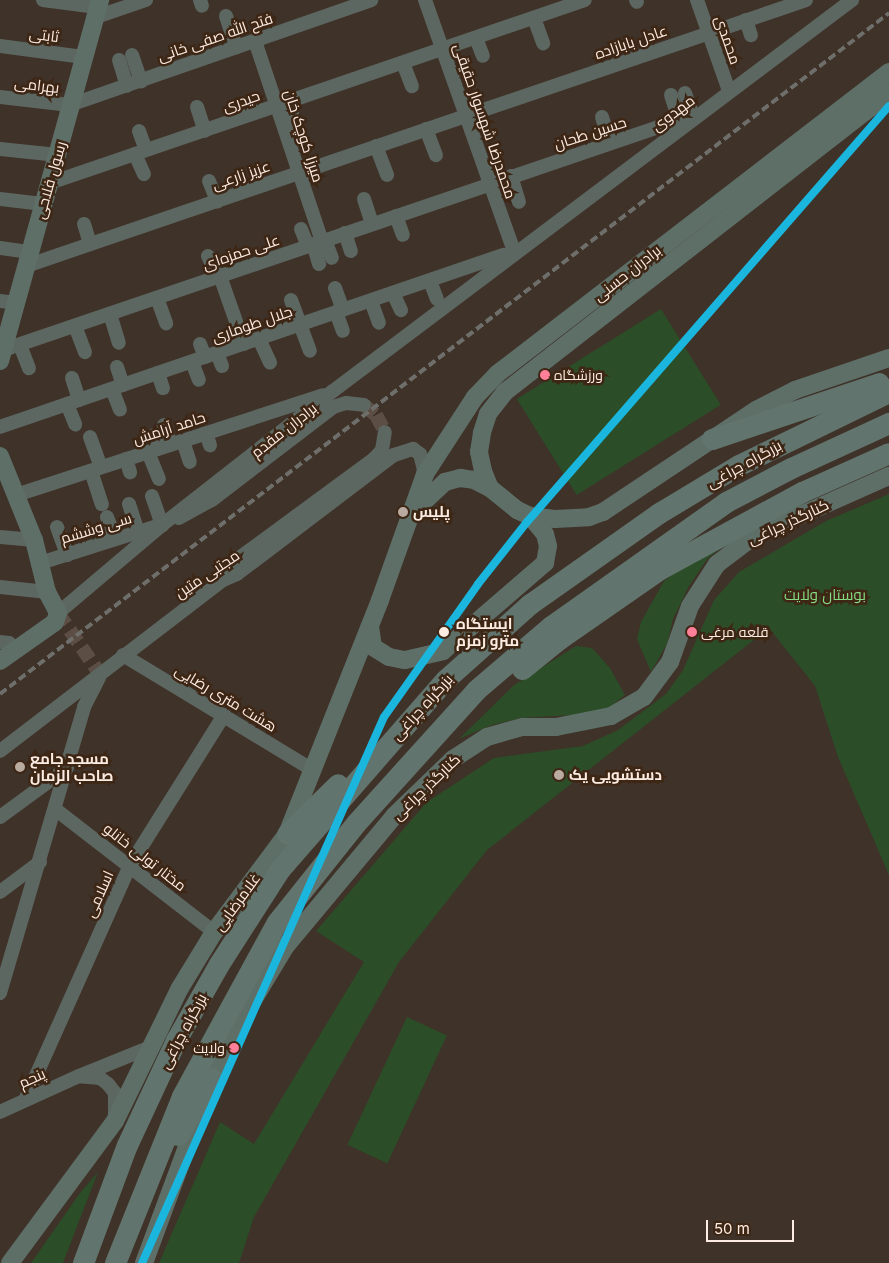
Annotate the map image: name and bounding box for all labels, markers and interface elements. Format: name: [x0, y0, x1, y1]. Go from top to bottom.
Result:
street label: فتح الله صفی خانی: [155, 9, 275, 65]
street label: محمدی: [711, 13, 745, 67]
street label: عادل بابازاده: [592, 21, 670, 63]
street label: ثابتی: [28, 24, 60, 46]
street label: محمدرضا شهسوار حقیقی: [450, 41, 520, 201]
street label: بهرامی: [13, 73, 61, 97]
street label: حیدری: [220, 86, 262, 116]
street label: میرزا کوچک خان: [281, 87, 327, 185]
street label: مهدوی: [648, 91, 698, 135]
street label: حسین طحان: [552, 113, 628, 153]
street label: رسول فلاحی: [30, 139, 70, 221]
street label: عزیز زارعی: [210, 157, 272, 193]
street label: علی حمزه‌ای: [200, 230, 282, 274]
street label: برادران حسنی: [590, 241, 664, 305]
street label: جلال طوماری: [209, 302, 295, 346]
place label: ورزشگاه: [554, 367, 603, 383]
marker: ورزشگاه: [540, 370, 550, 380]
street label: برادران مقدم: [247, 399, 321, 461]
street label: حامد آرامش: [131, 408, 207, 448]
street label: بزرگراه چراغی: [703, 436, 785, 492]
street label: کنارگذر چراغی: [745, 495, 831, 549]
place label: پلیس: [413, 503, 450, 521]
marker: پلیس: [397, 506, 409, 518]
street label: سی وششم: [58, 509, 134, 547]
street label: مجتبی متین: [171, 546, 243, 602]
park label: بوستان ولایت: [784, 586, 866, 604]
place label: ایستگاه مترو زمزم: [456, 614, 519, 649]
marker: ایستگاه مترو زمزم: [435, 623, 453, 641]
place label: قلعه مرغی: [701, 624, 769, 640]
marker: قلعه مرغی: [687, 627, 697, 637]
street label: هشت متری رضایی: [172, 661, 280, 735]
street label: بزرگراه چراغی: [388, 670, 456, 744]
place label: مسجد جامع صاحب الزمان: [30, 749, 114, 784]
street label: کنارگذر چراغی: [388, 750, 464, 824]
marker: مسجد جامع صاحب الزمان: [14, 761, 26, 773]
place label: دستشویی یک: [569, 766, 662, 784]
marker: دستشویی یک: [553, 769, 565, 781]
street label: مختار تولی خانلو: [100, 819, 190, 895]
street label: اسلامی: [81, 868, 117, 920]
street label: غلامرضایی: [210, 870, 264, 934]
street label: بزرگراه چراغی: [156, 990, 210, 1072]
place label: ولایت: [193, 1040, 225, 1056]
marker: ولایت: [229, 1043, 239, 1053]
street label: پنجم: [16, 1064, 48, 1092]
scale bar: [709, 1210, 796, 1242]
text: 50 m: [714, 1219, 750, 1238]

